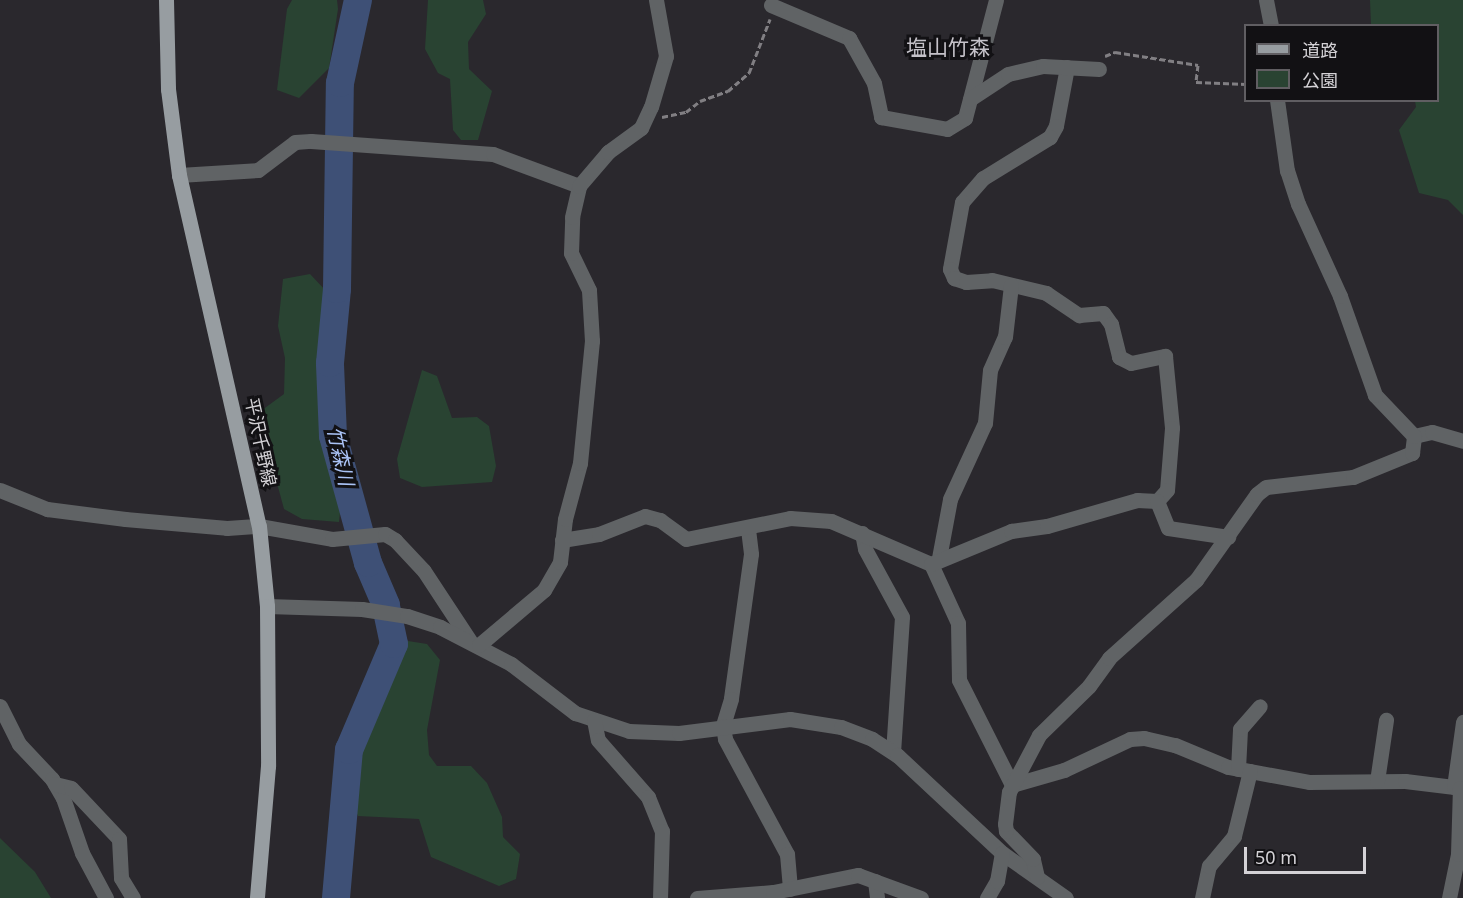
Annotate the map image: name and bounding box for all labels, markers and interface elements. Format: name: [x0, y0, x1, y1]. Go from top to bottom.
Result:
legend: [1244, 24, 1439, 102]
district label: 塩山竹森: [906, 34, 990, 60]
text: 道路: [1302, 38, 1338, 62]
text: 公園: [1302, 68, 1338, 92]
street label: 平沢千野線: [241, 396, 281, 488]
water label: 竹森川: [323, 424, 359, 488]
scale bar: [1247, 835, 1368, 873]
text: 50 m: [1255, 845, 1297, 869]

